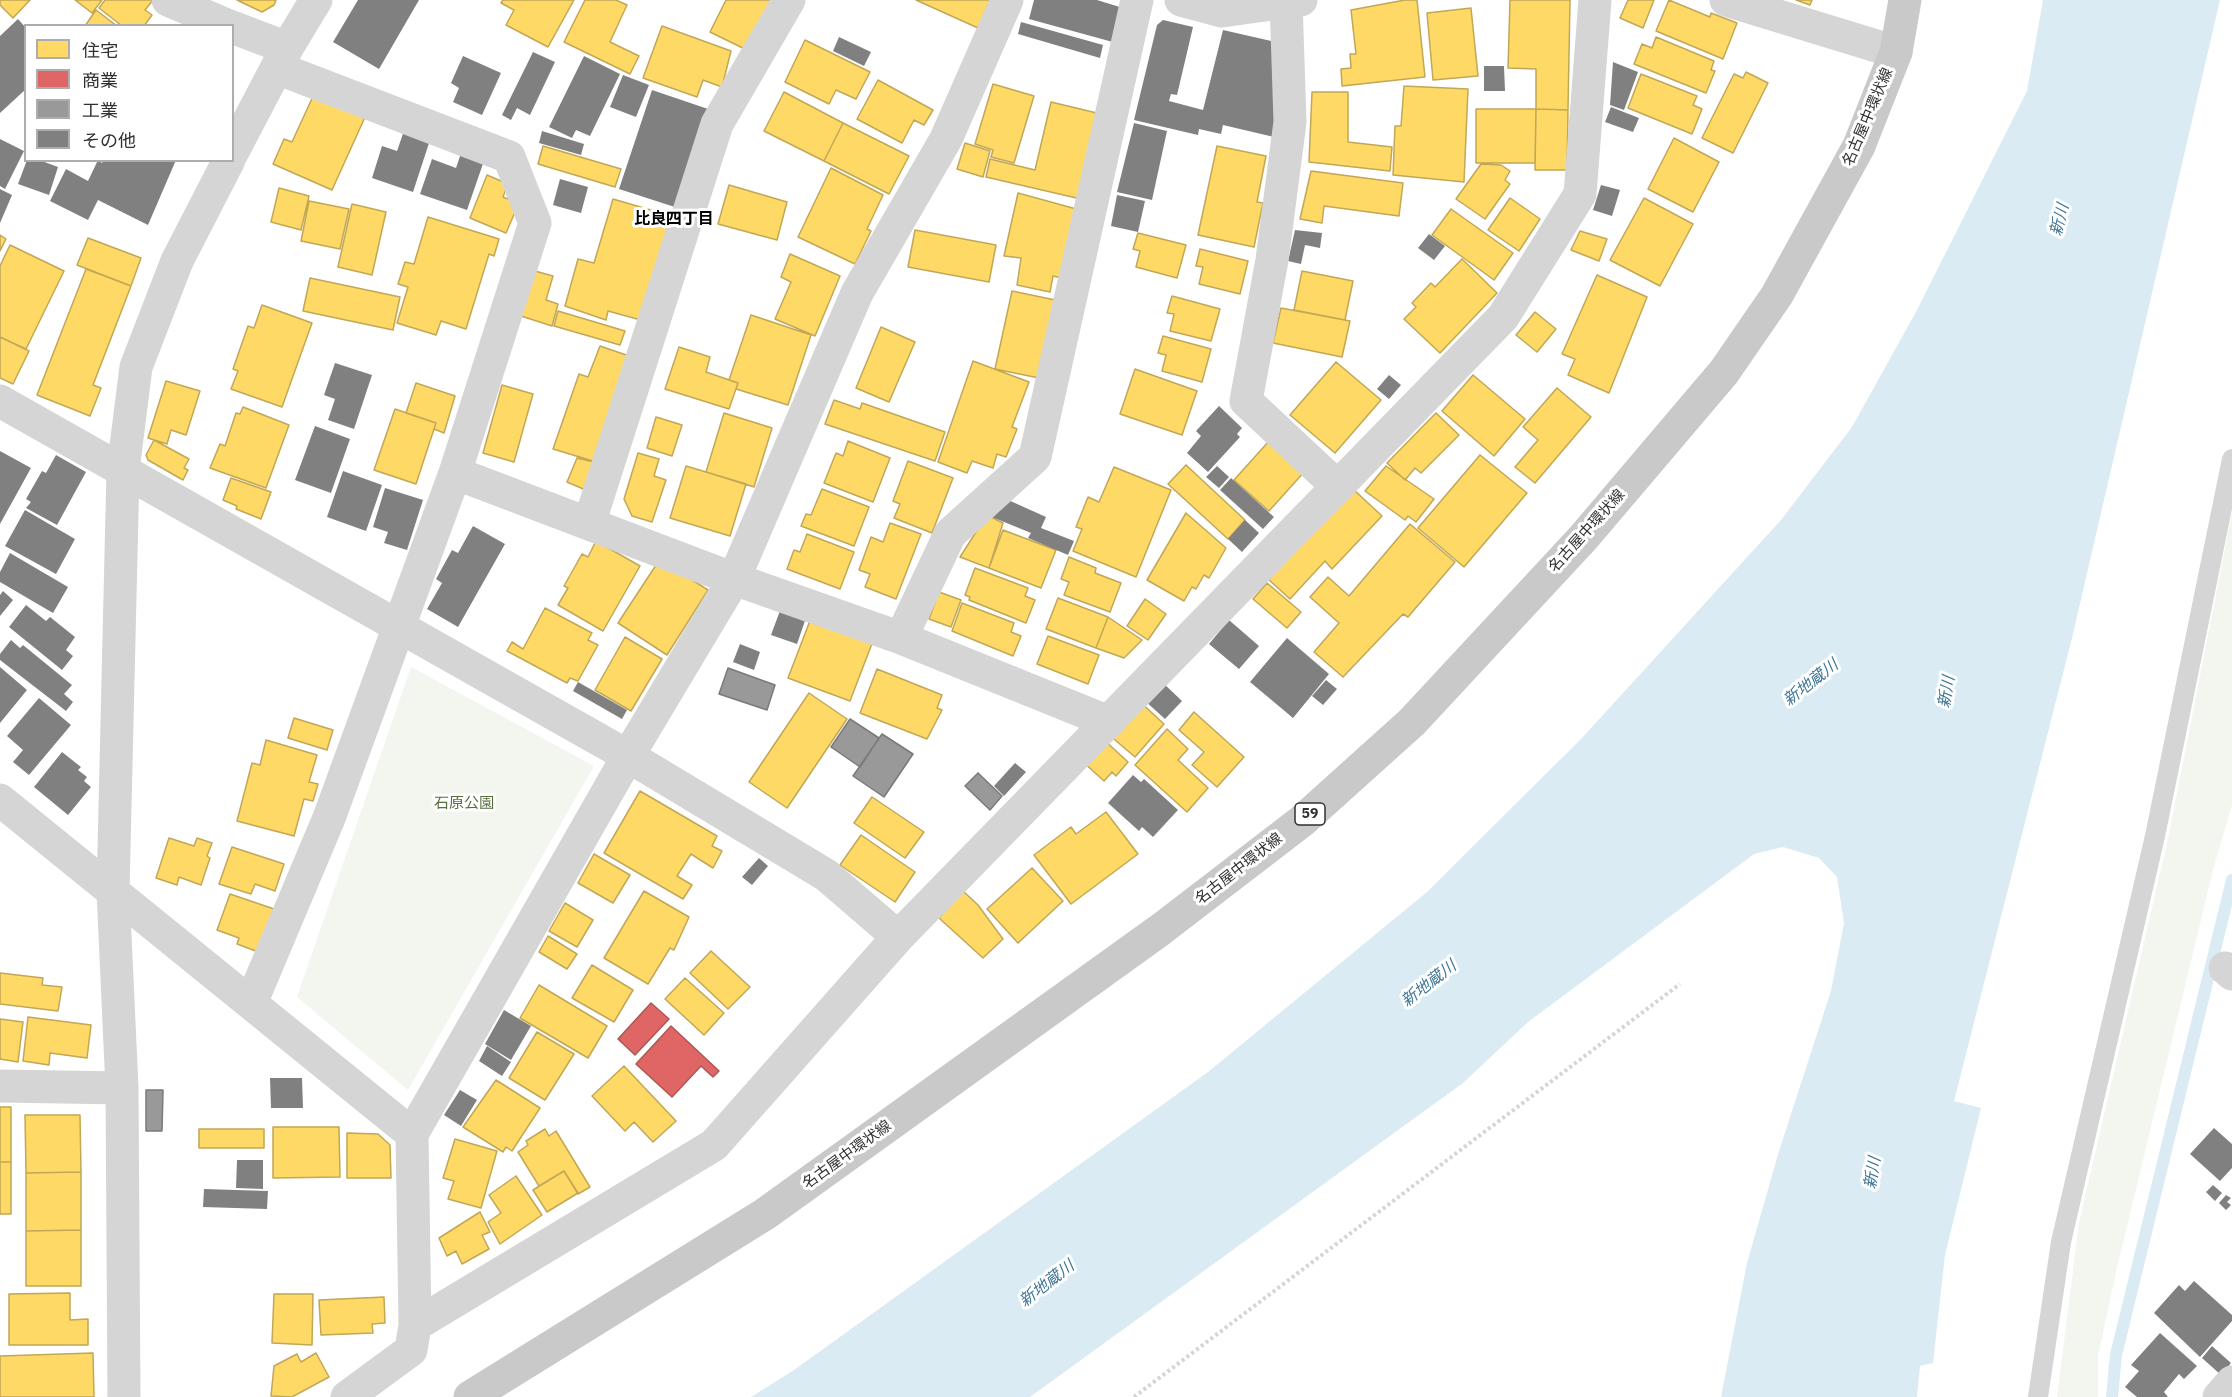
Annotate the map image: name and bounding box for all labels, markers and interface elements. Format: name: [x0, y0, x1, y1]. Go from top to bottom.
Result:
legend: [24, 24, 234, 162]
text: 住宅: [82, 39, 118, 62]
street label: 名古屋中環状線: [1839, 65, 1897, 169]
text: 商業: [82, 69, 118, 92]
text: 工業: [82, 99, 118, 122]
text: その他: [82, 129, 136, 152]
water label: 新川: [2047, 202, 2073, 238]
district label: 比良四丁目: [634, 209, 714, 229]
street label: 名古屋中環状線: [1545, 486, 1629, 576]
water label: 新地蔵川: [1780, 656, 1842, 710]
water label: 新川: [1935, 675, 1959, 709]
park label: 石原公園: [434, 795, 494, 813]
road number: 59: [1295, 803, 1325, 825]
street label: 名古屋中環状線: [1192, 830, 1286, 908]
water label: 新地蔵川: [1398, 957, 1460, 1011]
street label: 名古屋中環状線: [799, 1117, 895, 1193]
water label: 新川: [1861, 1156, 1885, 1190]
water label: 新地蔵川: [1016, 1257, 1078, 1311]

